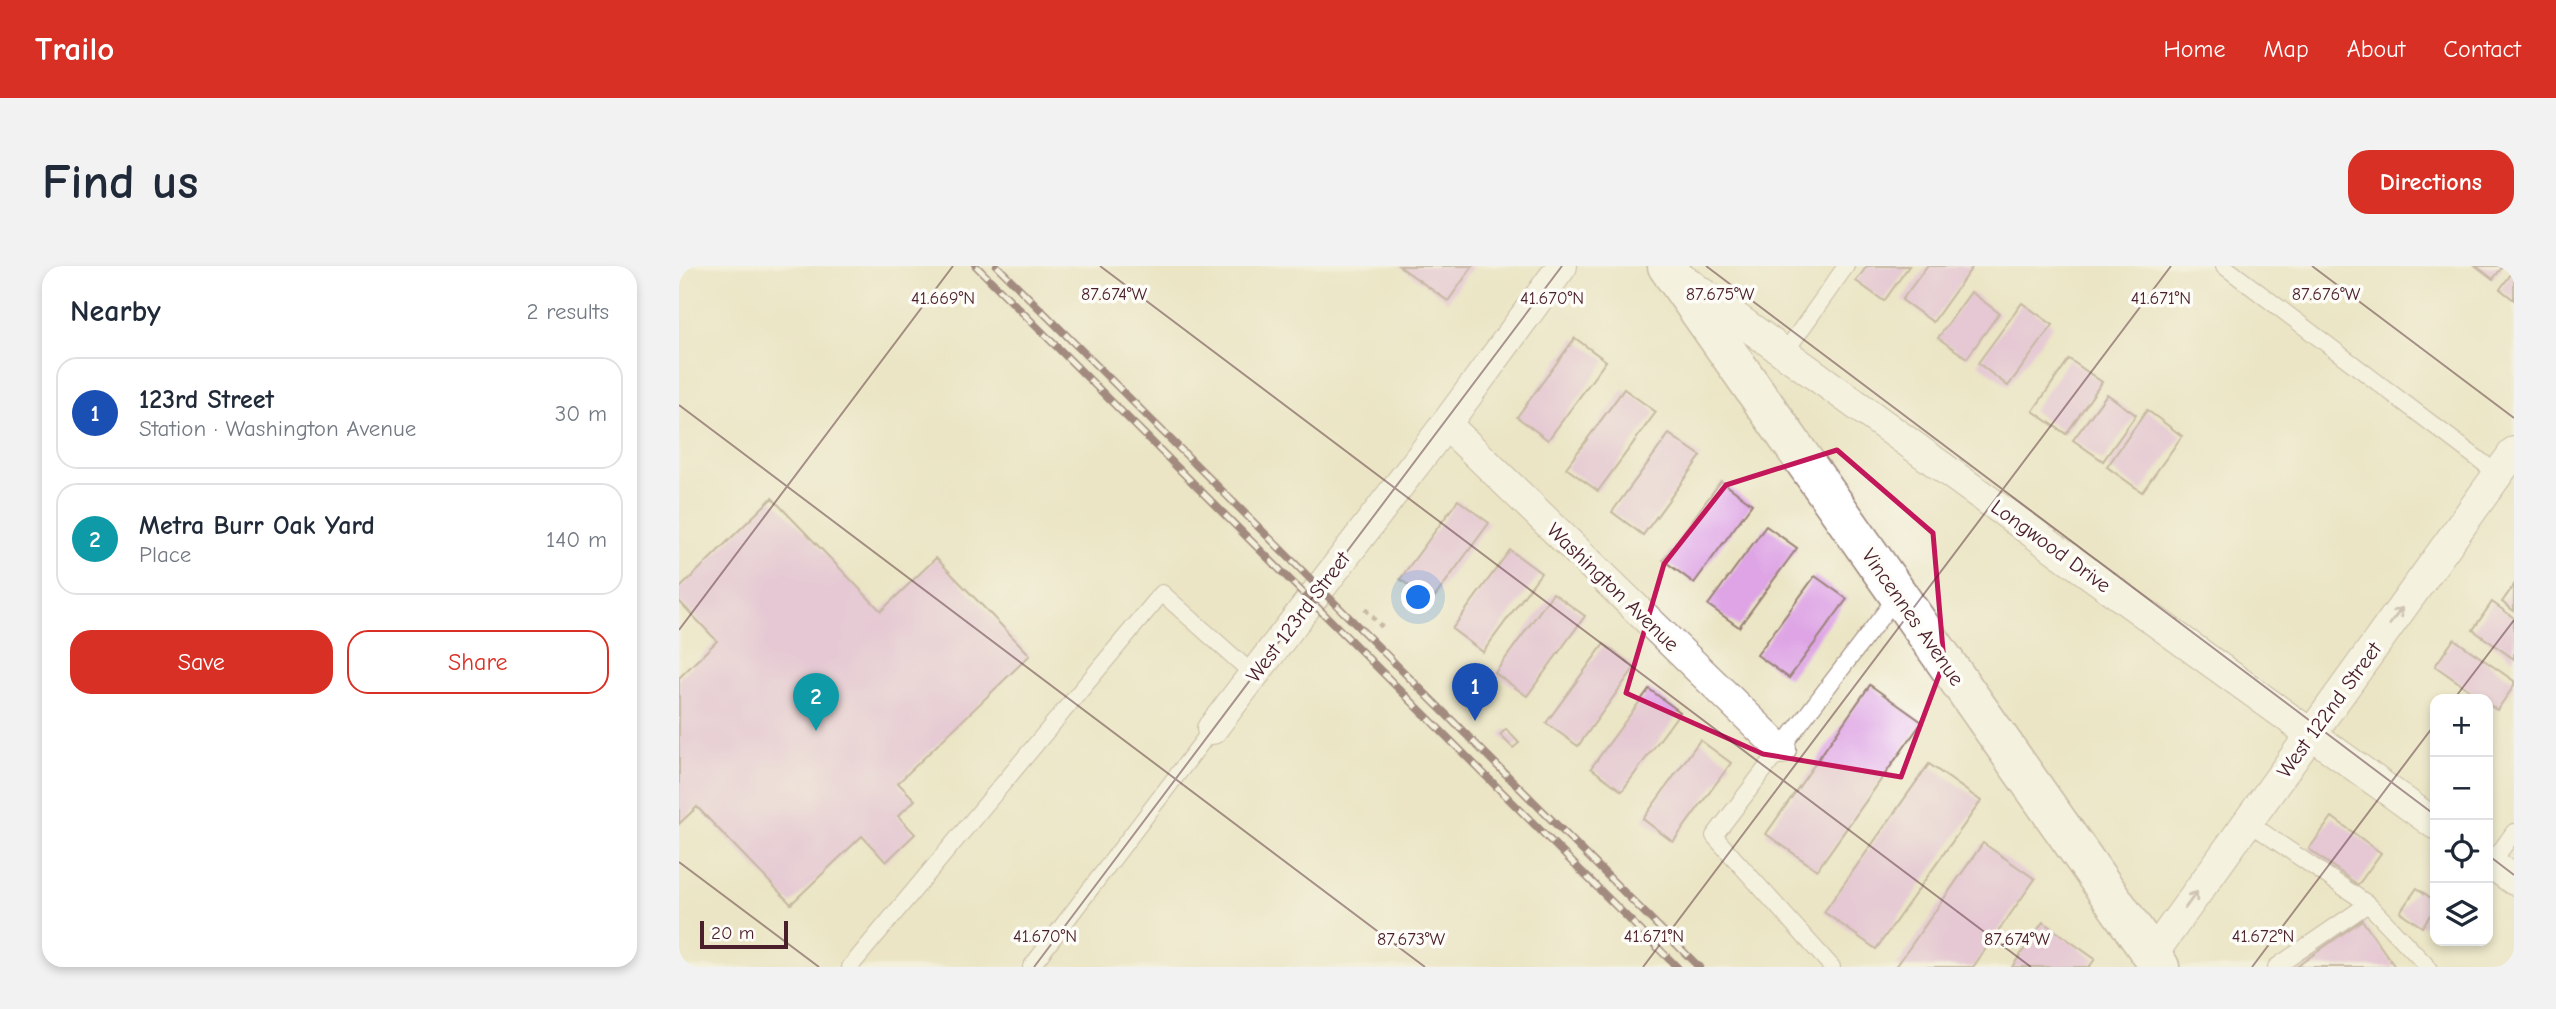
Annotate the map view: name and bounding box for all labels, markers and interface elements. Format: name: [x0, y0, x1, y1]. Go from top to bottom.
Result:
text: Trailo: [35, 30, 114, 68]
text: Home: [2164, 35, 2225, 63]
text: Map: [2263, 35, 2309, 63]
text: About: [2347, 35, 2405, 63]
text: Contact: [2443, 35, 2521, 63]
button: Directions: [2348, 150, 2514, 214]
text: Find us: [42, 154, 198, 210]
text: 87.674°W: [1081, 284, 1147, 305]
text: 87.675°W: [1686, 284, 1755, 305]
text: 87.676°W: [2292, 284, 2361, 305]
text: 41.669°N: [911, 288, 975, 309]
text: 41.670°N: [1520, 288, 1584, 309]
text: 41.671°N: [2131, 288, 2191, 309]
text: Nearby: [70, 294, 161, 329]
text: 2 results: [527, 298, 609, 325]
text: 123rd Street: [139, 385, 274, 415]
text: 1: [90, 400, 100, 427]
text: 30 m: [555, 400, 607, 427]
text: Station · Washington Avenue: [139, 415, 416, 442]
street label: Longwood Drive: [1987, 495, 2115, 597]
text: Metra Burr Oak Yard: [139, 511, 375, 541]
street label: Washington Avenue: [1542, 518, 1684, 656]
text: 2: [89, 526, 101, 553]
text: 140 m: [546, 526, 607, 553]
text: Place: [139, 541, 191, 568]
street label: Vincennes Avenue: [1857, 544, 1969, 690]
street label: West 123rd Street: [1241, 546, 1356, 687]
your location: [1401, 580, 1435, 614]
one-way arrow: [2389, 607, 2403, 626]
button: Save: [70, 630, 333, 694]
button: Share: [347, 630, 609, 694]
street label: West 122nd Street: [2272, 637, 2387, 782]
pin: 1: [1452, 663, 1498, 721]
pin: 2: [793, 673, 839, 731]
map controls: [2430, 694, 2493, 946]
button: +: [2430, 694, 2493, 757]
button: −: [2430, 757, 2493, 820]
button: locate: [2430, 820, 2493, 883]
button: layers: [2430, 883, 2493, 946]
one-way arrow: [2184, 891, 2199, 910]
scale bar: [700, 918, 787, 950]
text: 20 m: [711, 922, 755, 944]
text: 41.670°N: [1013, 926, 1077, 947]
text: 41.671°N: [1624, 926, 1684, 947]
text: 41.672°N: [2232, 926, 2294, 947]
text: 87.673°W: [1377, 929, 1445, 950]
text: 87.674°W: [1984, 929, 2050, 950]

